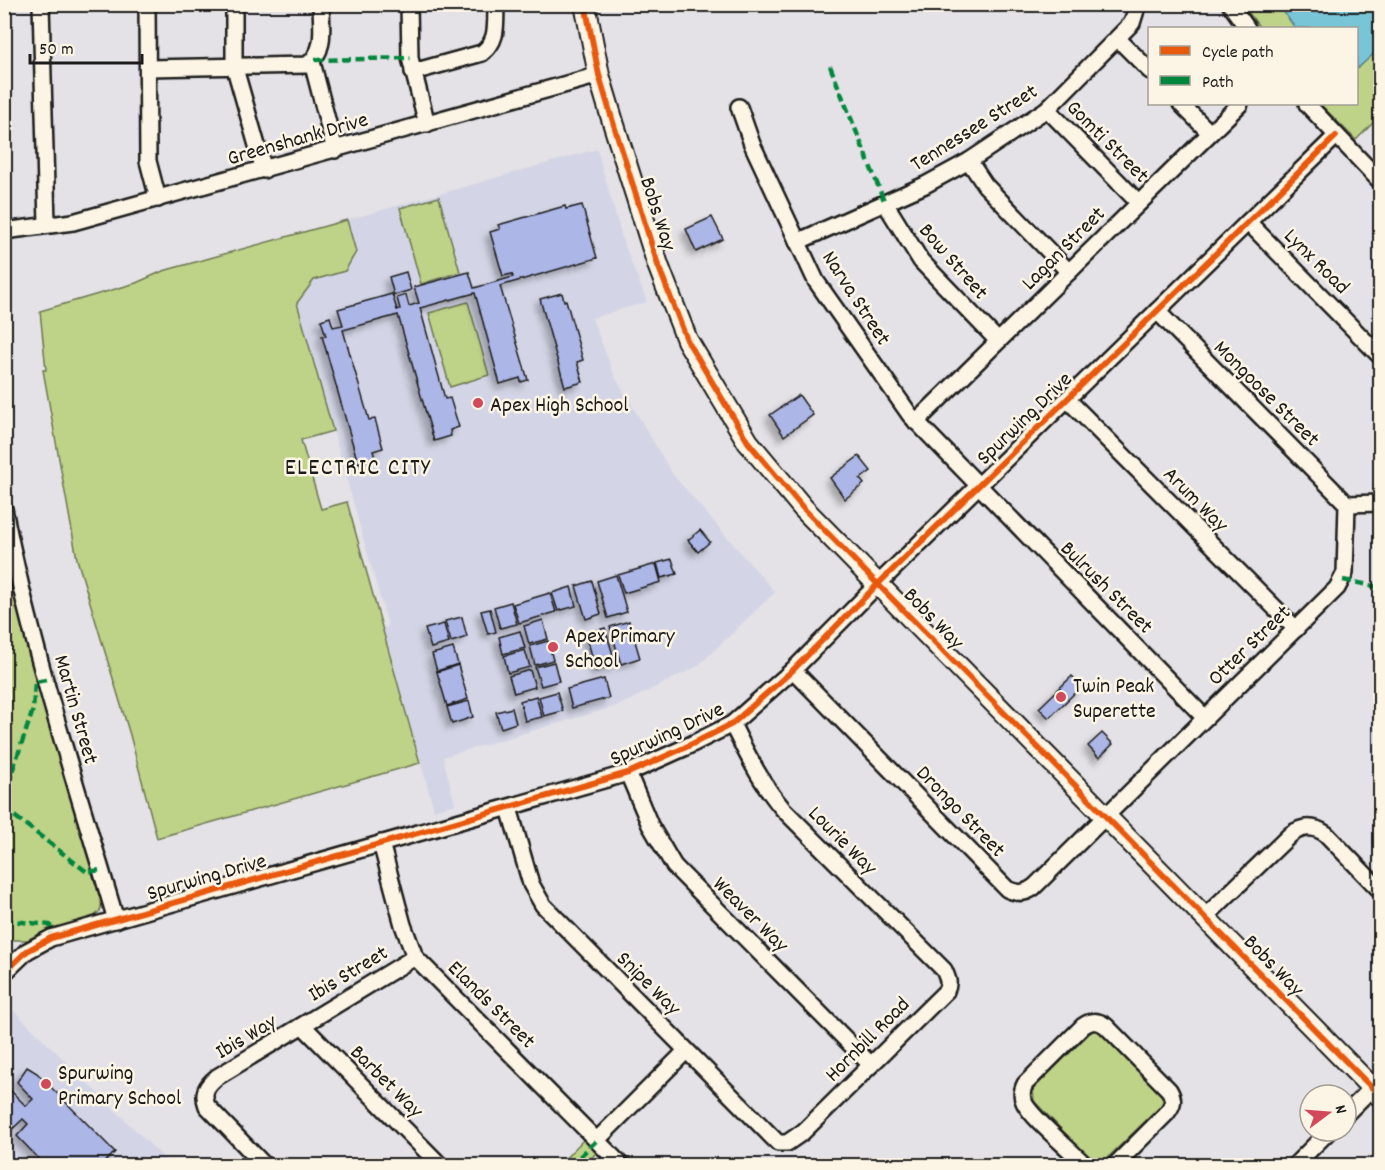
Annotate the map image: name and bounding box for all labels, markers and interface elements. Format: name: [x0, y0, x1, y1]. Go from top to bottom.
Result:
scale bar: [30, 27, 142, 65]
legend: [1148, 27, 1358, 105]
text: 50 m: [39, 38, 74, 63]
text: Cycle path: [1202, 41, 1273, 66]
text: Path: [1202, 71, 1234, 96]
street label: Tennessee Street: [905, 77, 1044, 180]
street label: Gomti Street: [1058, 94, 1155, 191]
street label: Greenshank Drive: [224, 105, 372, 175]
street label: Bobs Way: [630, 173, 683, 256]
street label: Lagan Street: [1015, 200, 1114, 299]
street label: Bow Street: [910, 217, 995, 308]
street label: Lynx Road: [1275, 222, 1356, 303]
street label: Narva Street: [813, 245, 897, 352]
street label: Mongoose Street: [1205, 334, 1326, 455]
street label: Spurwing Drive: [970, 366, 1080, 473]
place label: Apex High School: [490, 391, 629, 422]
marker: Apex High School: [471, 396, 485, 410]
district label: ELECTRIC CITY: [285, 452, 431, 486]
street label: Arum Way: [1155, 461, 1235, 541]
street label: Bulrush Street: [1052, 535, 1159, 642]
street label: Bobs Way: [895, 581, 971, 658]
street label: Otter Street: [1202, 599, 1299, 694]
place label: Apex Primary School: [565, 622, 676, 678]
marker: Apex Primary School: [546, 640, 560, 654]
street label: Martin Street: [44, 652, 105, 768]
place label: Twin Peak Superette: [1073, 672, 1156, 728]
marker: Twin Peak Superette: [1054, 690, 1068, 704]
street label: Spurwing Drive: [605, 695, 730, 775]
street label: Drongo Street: [908, 759, 1011, 865]
street label: Lourie Way: [800, 800, 884, 884]
street label: Spurwing Drive: [144, 847, 270, 910]
street label: Weaver Way: [704, 870, 795, 961]
street label: Bobs Way: [1235, 928, 1311, 1005]
street label: Ibis Street: [303, 939, 395, 1011]
street label: Snipe Way: [608, 945, 688, 1025]
street label: Elands Street: [439, 954, 542, 1057]
street label: Hornbill Road: [819, 991, 918, 1090]
street label: Ibis Way: [210, 1007, 284, 1068]
street label: Barbet Way: [342, 1039, 430, 1127]
place label: Spurwing Primary School: [58, 1059, 181, 1115]
marker: Spurwing Primary School: [39, 1077, 53, 1091]
north arrow: [1298, 1083, 1358, 1143]
text: N: [1328, 1103, 1352, 1117]

